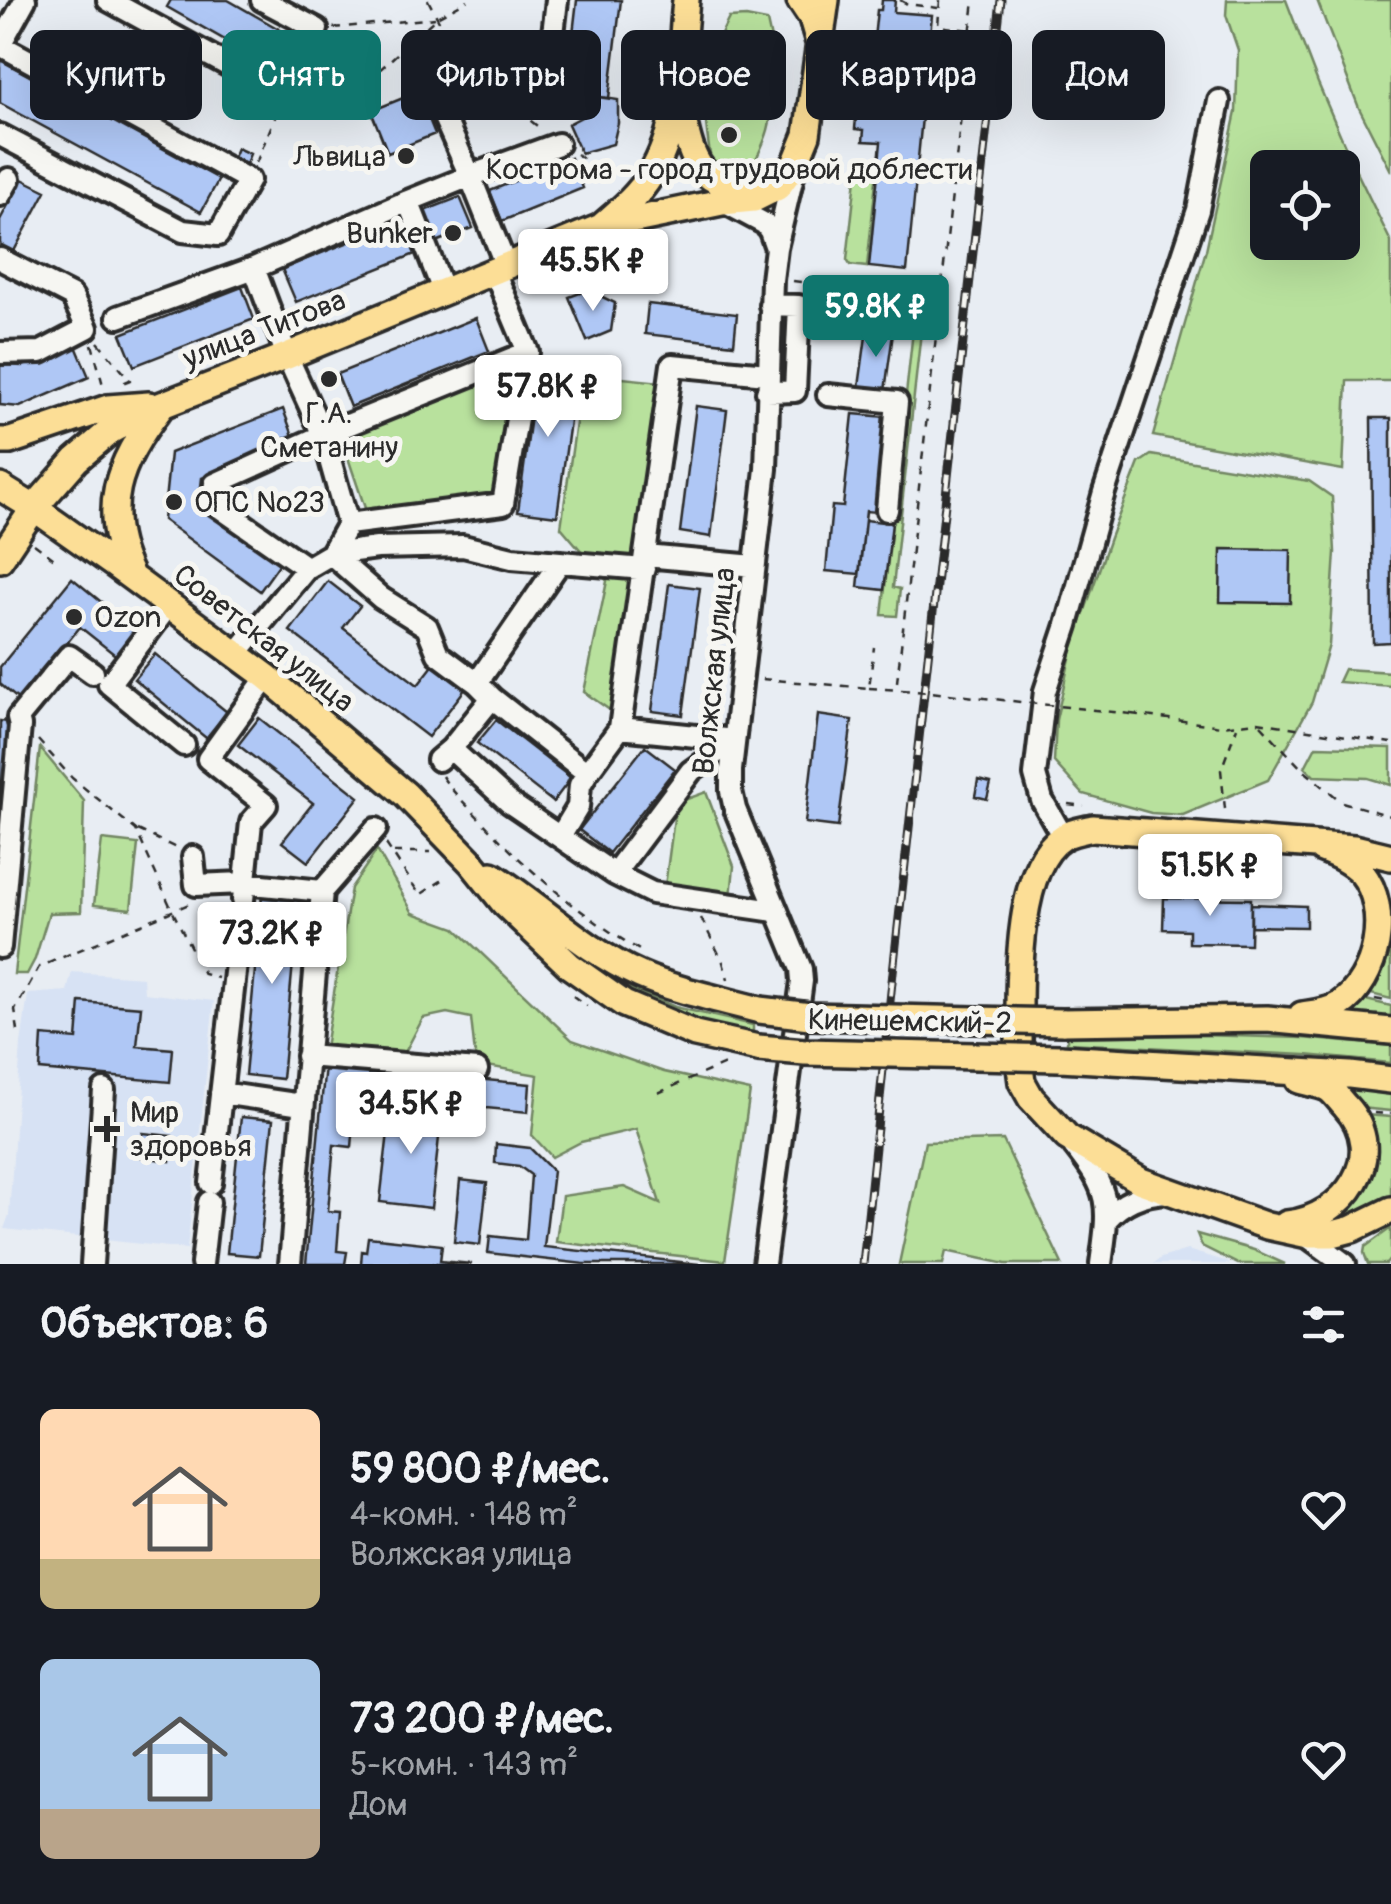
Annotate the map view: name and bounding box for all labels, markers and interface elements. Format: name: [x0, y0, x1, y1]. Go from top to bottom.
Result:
chip: Купить: [30, 30, 202, 120]
chip: Снять: [222, 30, 381, 120]
chip: Фильтры: [401, 30, 601, 120]
chip: Новое: [621, 30, 786, 120]
chip: Квартира: [806, 30, 1012, 120]
chip: Дом: [1032, 30, 1165, 120]
marker: Кострома - город трудовой доблести: [718, 124, 740, 146]
place label: Львица: [292, 138, 386, 175]
marker: Львица: [395, 145, 417, 167]
map controls: [1250, 150, 1360, 260]
button: locate: [1250, 150, 1360, 260]
place label: Кострома - город трудовой доблести: [486, 151, 972, 188]
place label: Bunker: [346, 215, 433, 252]
marker: Bunker: [442, 222, 464, 244]
pin: 45.5K ₽: [501, 229, 685, 314]
text: 45.5K ₽: [540, 241, 646, 281]
pin: 59.8K ₽: [784, 275, 968, 360]
street label: улица Титова: [177, 282, 351, 378]
text: 59.8K ₽: [825, 287, 927, 327]
pin: 57.8K ₽: [456, 355, 640, 440]
text: 57.8K ₽: [497, 367, 599, 407]
marker: Г.А. Сметанину: [318, 368, 340, 390]
place label: Г.А. Сметанину: [260, 395, 398, 466]
place label: ОПС №23: [194, 484, 325, 521]
marker: ОПС №23: [163, 491, 185, 513]
street label: Советская улица: [166, 556, 361, 720]
street label: Волжская улица: [685, 566, 744, 776]
place label: Ozon: [94, 599, 161, 636]
marker: Ozon: [63, 606, 85, 628]
pin: 51.5K ₽: [1118, 834, 1302, 919]
text: 51.5K ₽: [1160, 846, 1260, 886]
pin: 73.2K ₽: [180, 902, 364, 987]
text: 73.2K ₽: [219, 914, 325, 954]
street label: Кинешемский-2: [808, 1001, 1012, 1042]
pin: 34.5K ₽: [319, 1072, 503, 1157]
text: 34.5K ₽: [358, 1084, 464, 1124]
place label: Мир здоровья: [130, 1094, 252, 1165]
marker: Мир здоровья: [94, 1116, 120, 1142]
icon: filters: [1296, 1297, 1351, 1352]
text: Объектов: 6: [40, 1298, 268, 1350]
text: 59 800 ₽/мес.: [350, 1443, 610, 1495]
icon: home: [120, 1449, 240, 1569]
icon: heart: [1296, 1482, 1351, 1537]
text: 4-комн. · 148 m²: [350, 1495, 578, 1535]
text: Волжская улица: [350, 1535, 572, 1575]
text: 73 200 ₽/мес.: [350, 1693, 614, 1745]
icon: home: [120, 1699, 240, 1819]
icon: heart: [1296, 1732, 1351, 1787]
text: 5-комн. · 143 m²: [350, 1745, 578, 1785]
text: Дом: [350, 1785, 407, 1825]

